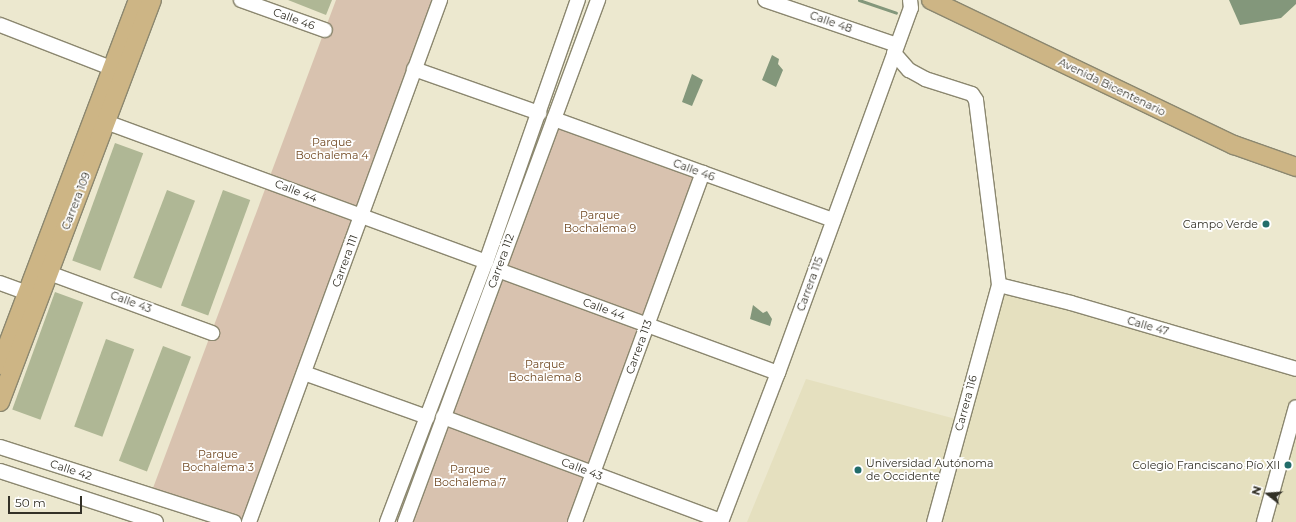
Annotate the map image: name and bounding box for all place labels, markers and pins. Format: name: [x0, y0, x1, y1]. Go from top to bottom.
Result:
place label: Campo Verde: [1183, 217, 1258, 231]
marker: Campo Verde: [1261, 219, 1271, 229]
place label: Universidad Autónoma de Occidente: [866, 457, 993, 483]
place label: Colegio Franciscano Pío XII: [1132, 458, 1280, 472]
marker: Colegio Franciscano Pío XII: [1283, 460, 1293, 470]
marker: Universidad Autónoma de Occidente: [853, 465, 863, 475]

